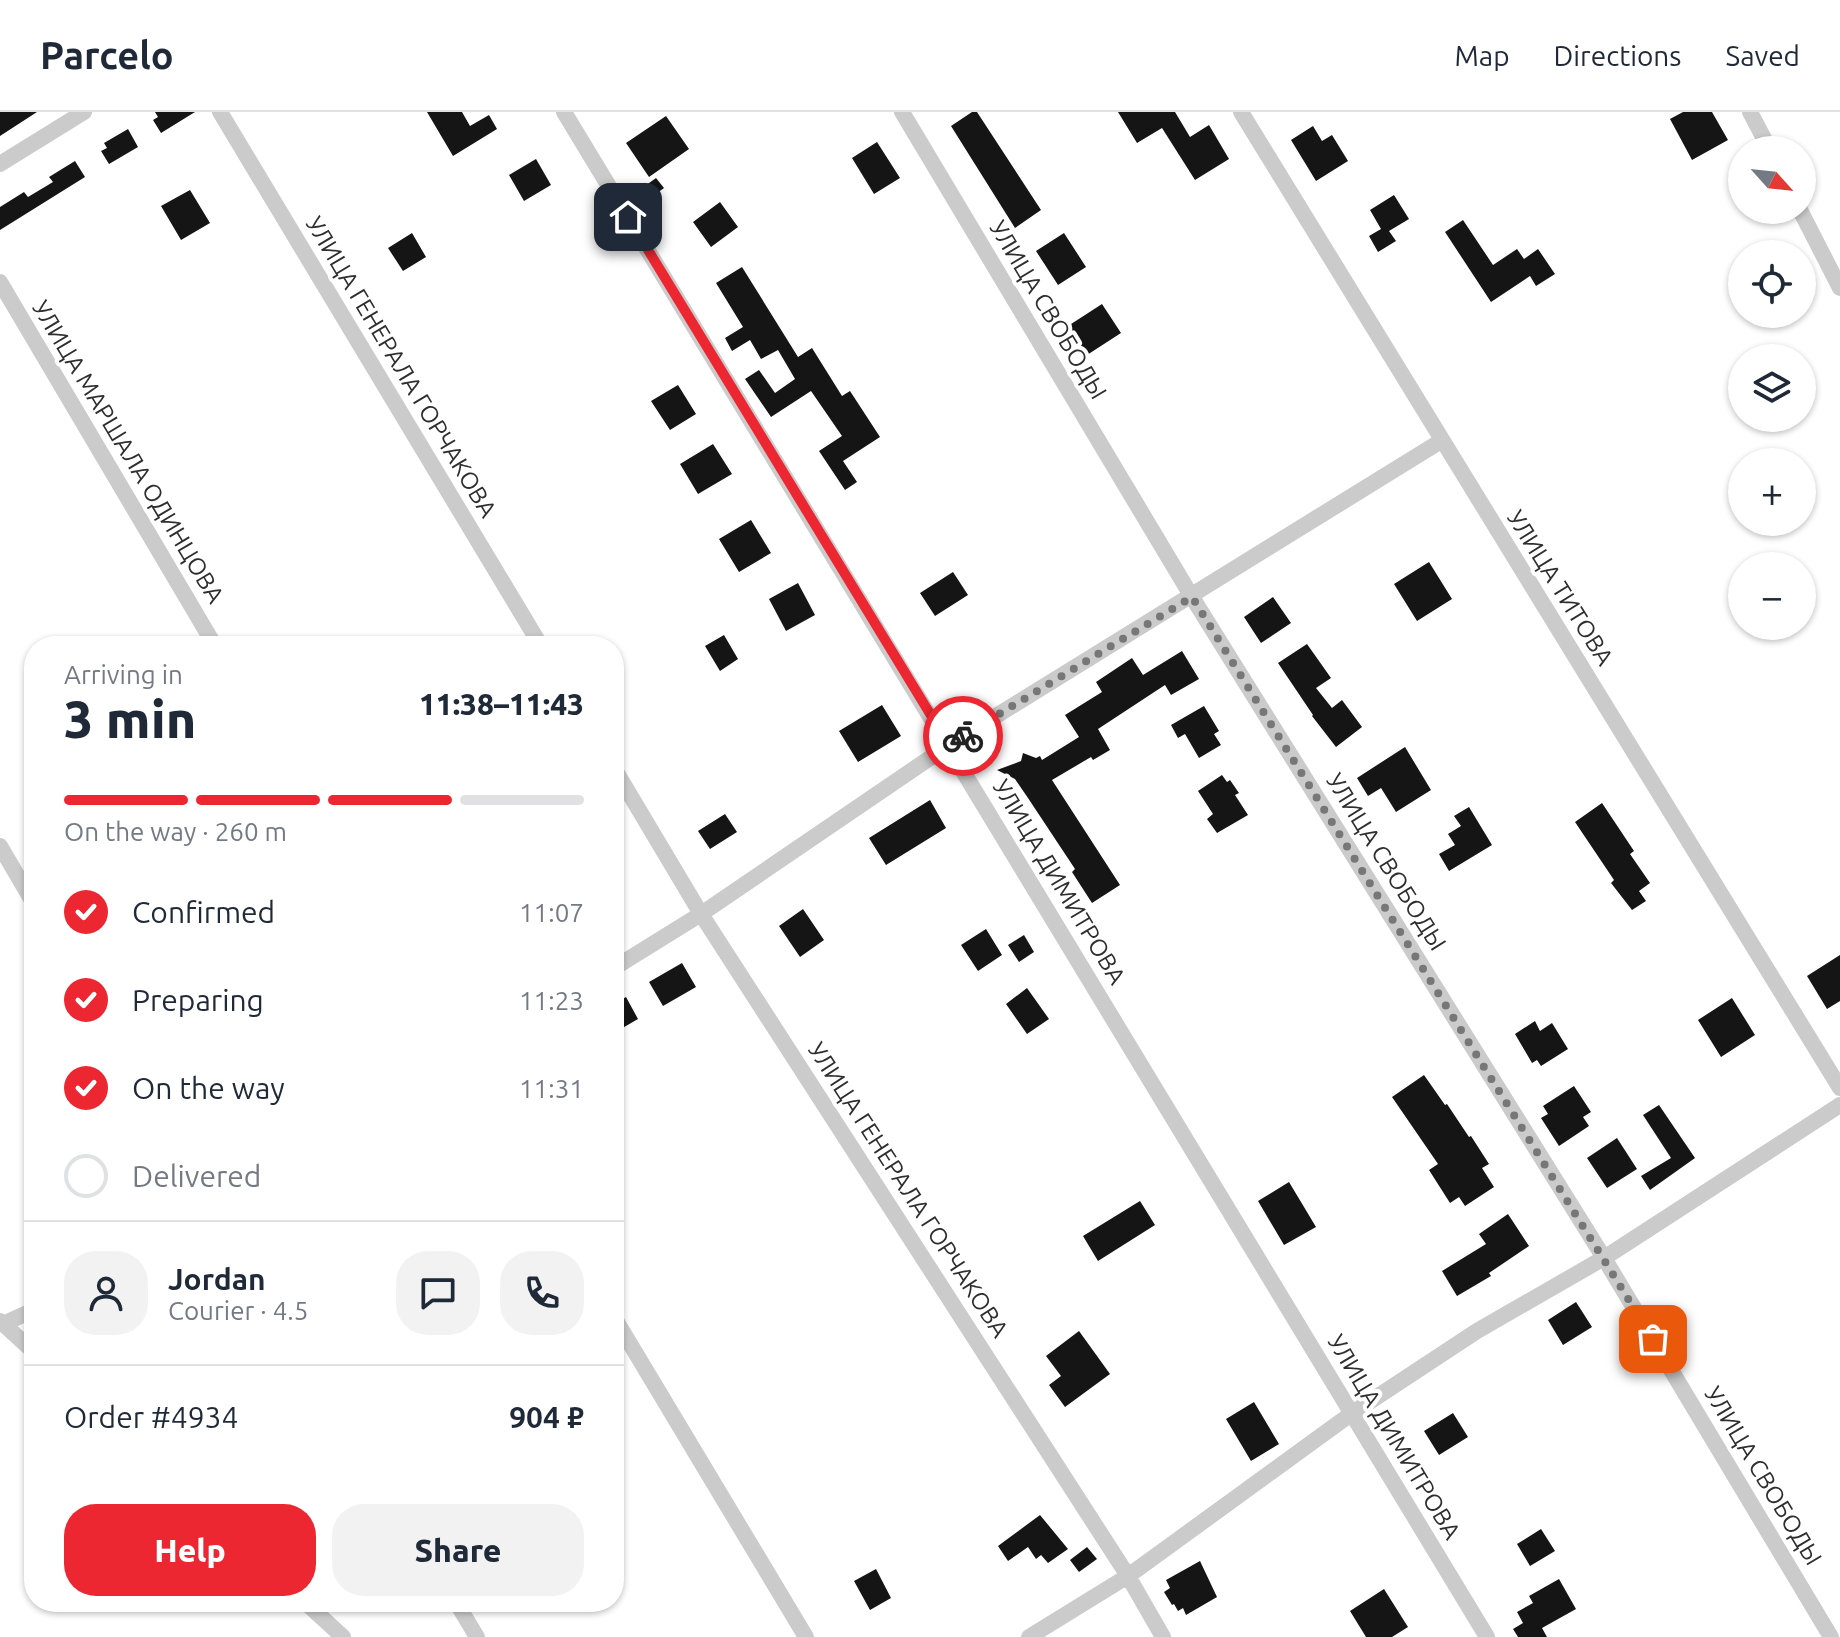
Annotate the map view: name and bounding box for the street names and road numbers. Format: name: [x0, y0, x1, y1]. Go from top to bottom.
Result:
street label: УЛИЦА ГЕНЕРАЛА ГОРЧАКОВА: [301, 212, 502, 522]
street label: УЛИЦА СВОБОДЫ: [985, 216, 1112, 404]
street label: УЛИЦА МАРШАЛА ОДИНЦОВА: [27, 296, 230, 608]
street label: УЛИЦА ТИТОВА: [1502, 505, 1619, 671]
street label: УЛИЦА СВОБОДЫ: [1321, 768, 1452, 955]
street label: УЛИЦА ДИМИТРОВА: [988, 775, 1131, 989]
street label: УЛИЦА ГЕНЕРАЛА ГОРЧАКОВА: [803, 1037, 1014, 1342]
street label: УЛИЦА ДИМИТРОВА: [1323, 1330, 1466, 1544]
street label: УЛИЦА СВОБОДЫ: [1700, 1382, 1827, 1570]

